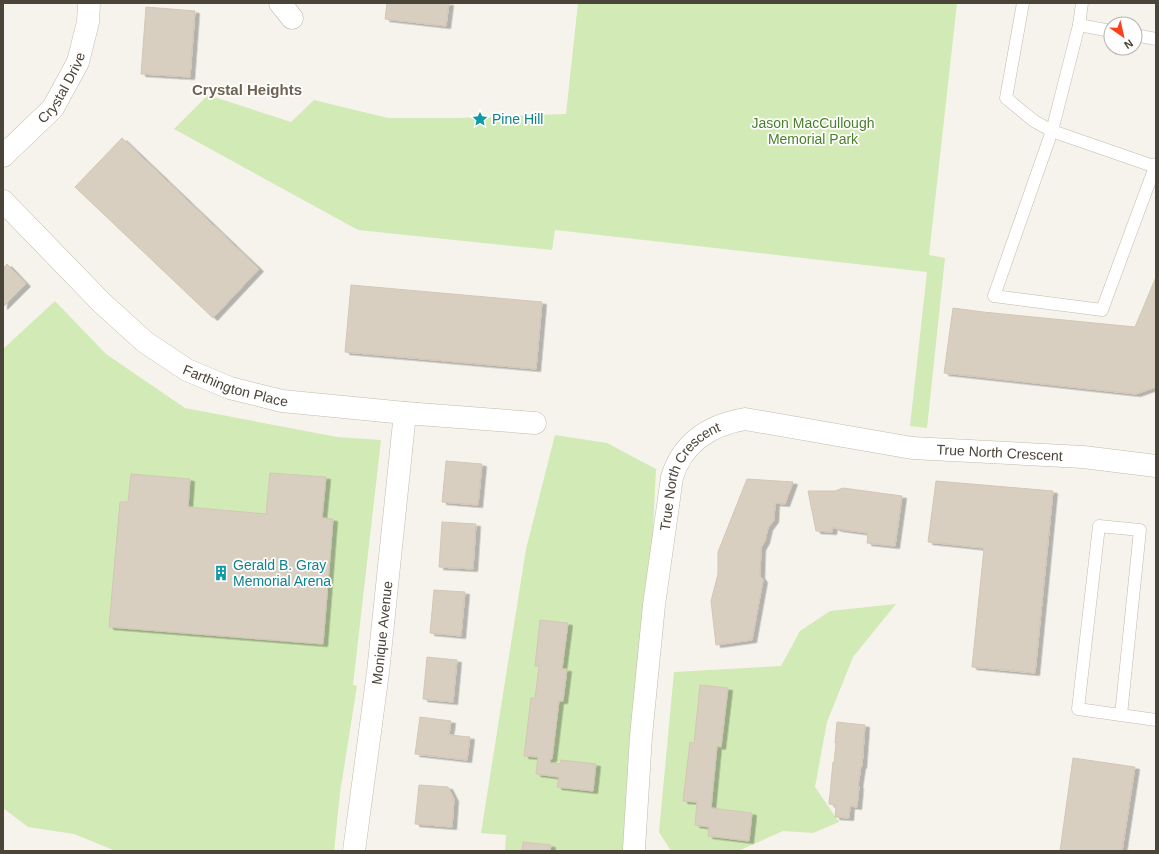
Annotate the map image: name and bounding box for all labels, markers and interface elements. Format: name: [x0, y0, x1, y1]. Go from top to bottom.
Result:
north arrow: [1103, 16, 1143, 56]
text: N: [1122, 37, 1135, 52]
street label: Crystal Drive: [34, 51, 88, 127]
district label: Crystal Heights: [192, 81, 302, 98]
place icon: Pine Hill: [471, 110, 489, 128]
place label: Pine Hill: [492, 111, 543, 127]
park label: Jason MacCullough Memorial Park: [752, 115, 874, 147]
street label: Farthington Place: [181, 361, 289, 410]
street label: True North Crescent: [657, 419, 723, 532]
street label: True North Crescent: [936, 441, 1063, 464]
place label: Gerald B. Gray Memorial Arena: [233, 557, 331, 589]
building icon: Gerald B. Gray Memorial Arena: [212, 564, 230, 582]
street label: Monique Avenue: [368, 580, 395, 686]

